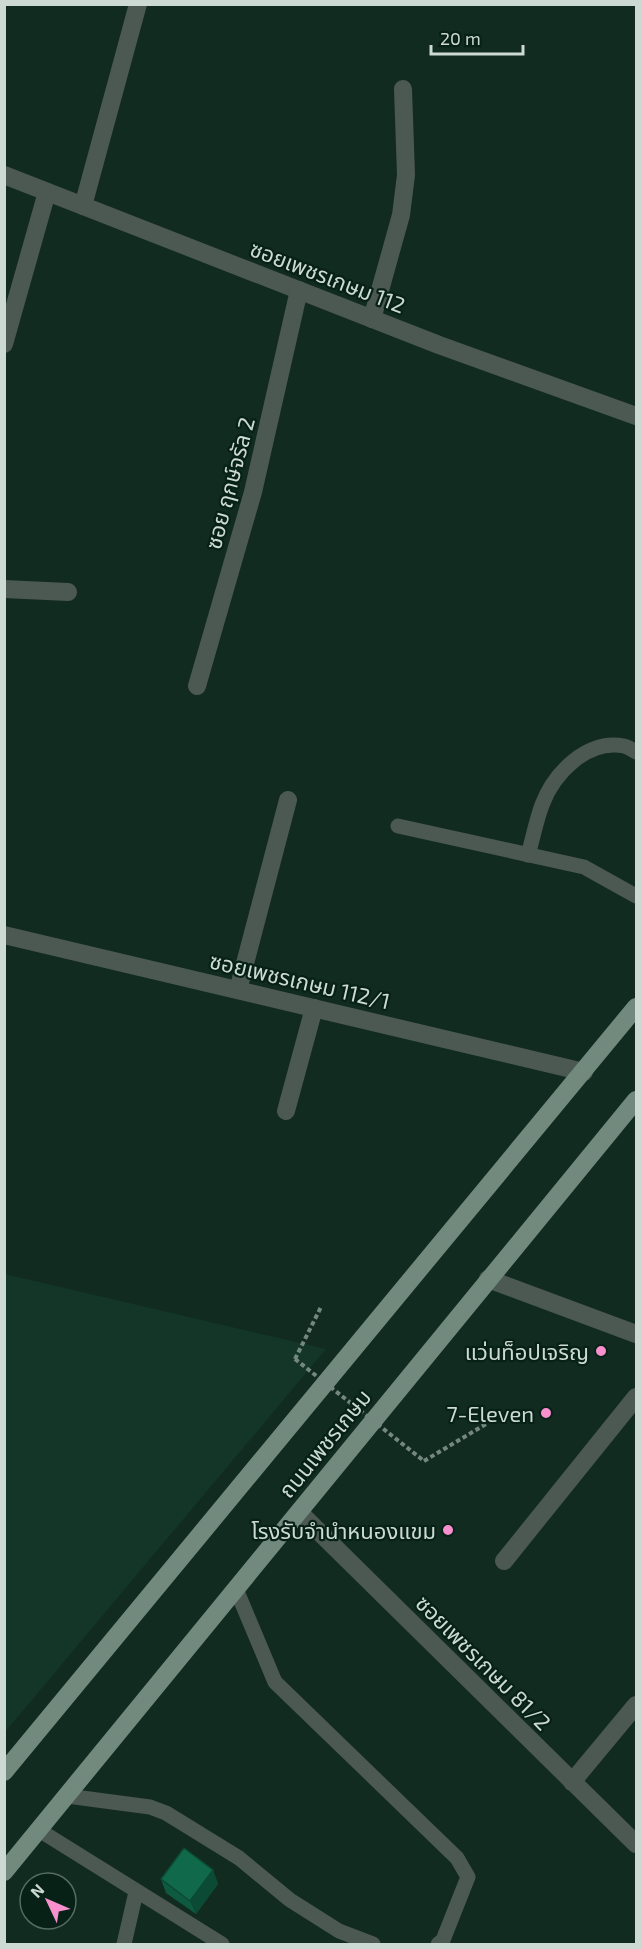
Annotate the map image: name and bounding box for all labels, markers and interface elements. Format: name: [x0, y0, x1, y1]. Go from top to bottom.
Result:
scale bar: [431, 18, 522, 56]
text: 20 m: [440, 27, 481, 49]
street label: ซอยเพชรเกษม 112: [247, 234, 409, 318]
street label: ซอย ฤกษ์จรัล 2: [199, 414, 259, 552]
street label: ซอยเพชรเกษม 112/1: [207, 947, 393, 1013]
place label: แว่นท็อปเจริญ: [465, 1338, 589, 1364]
marker: แว่นท็อปเจริญ: [594, 1344, 608, 1358]
street label: ถนนเพชรเกษม: [272, 1384, 376, 1502]
place label: 7-Eleven: [447, 1400, 534, 1426]
marker: 7-Eleven: [539, 1406, 553, 1420]
place label: โรงรับจำนำหนองแขม: [251, 1517, 436, 1543]
marker: โรงรับจำนำหนองแขม: [441, 1523, 455, 1537]
street label: ซอยเพชรเกษม 81/2: [411, 1589, 557, 1735]
north arrow: [18, 1871, 78, 1931]
text: N: [26, 1879, 48, 1901]

